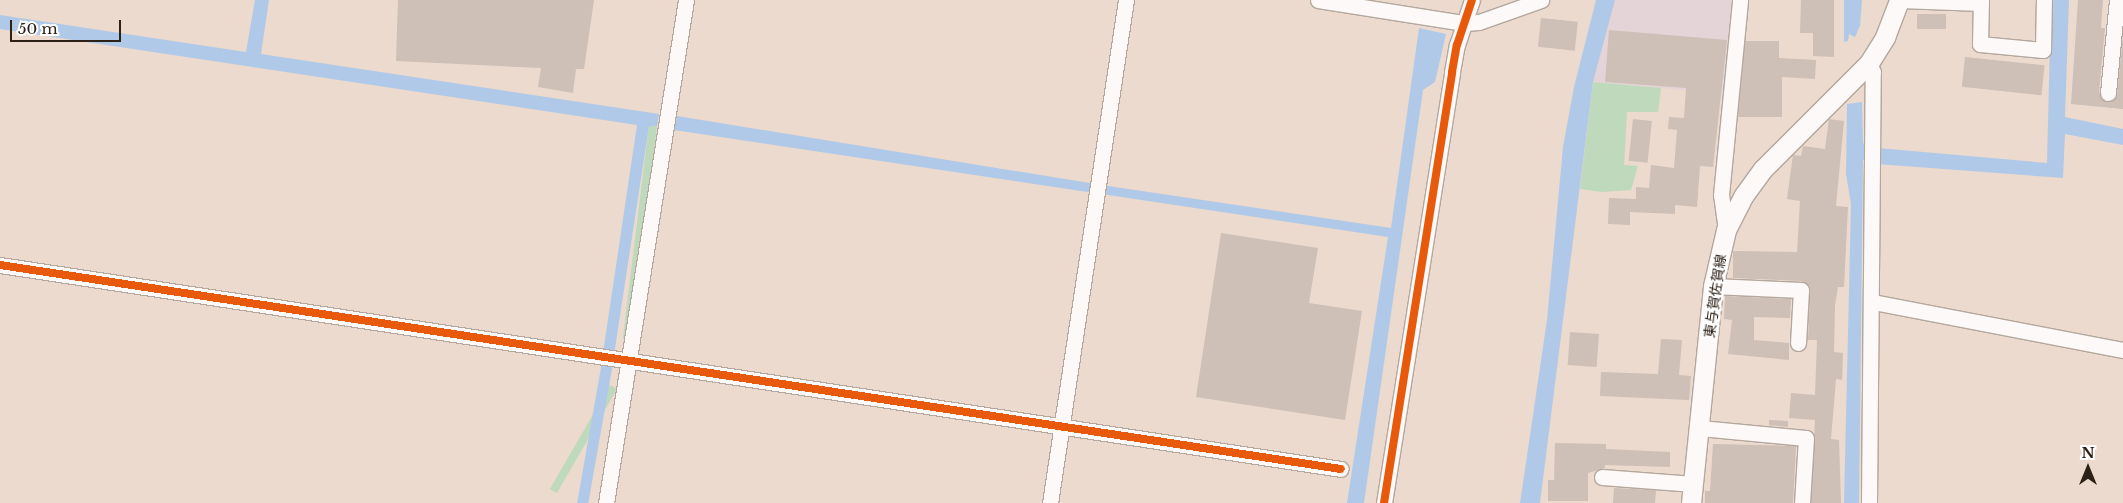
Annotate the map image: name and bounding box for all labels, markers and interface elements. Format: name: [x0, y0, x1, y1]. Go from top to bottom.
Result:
scale bar: [12, 10, 124, 42]
text: 50 m: [18, 19, 58, 38]
street label: 東与賀佐賀線: [1701, 253, 1729, 339]
north arrow: [2063, 443, 2113, 493]
text: N: [2081, 444, 2095, 462]

